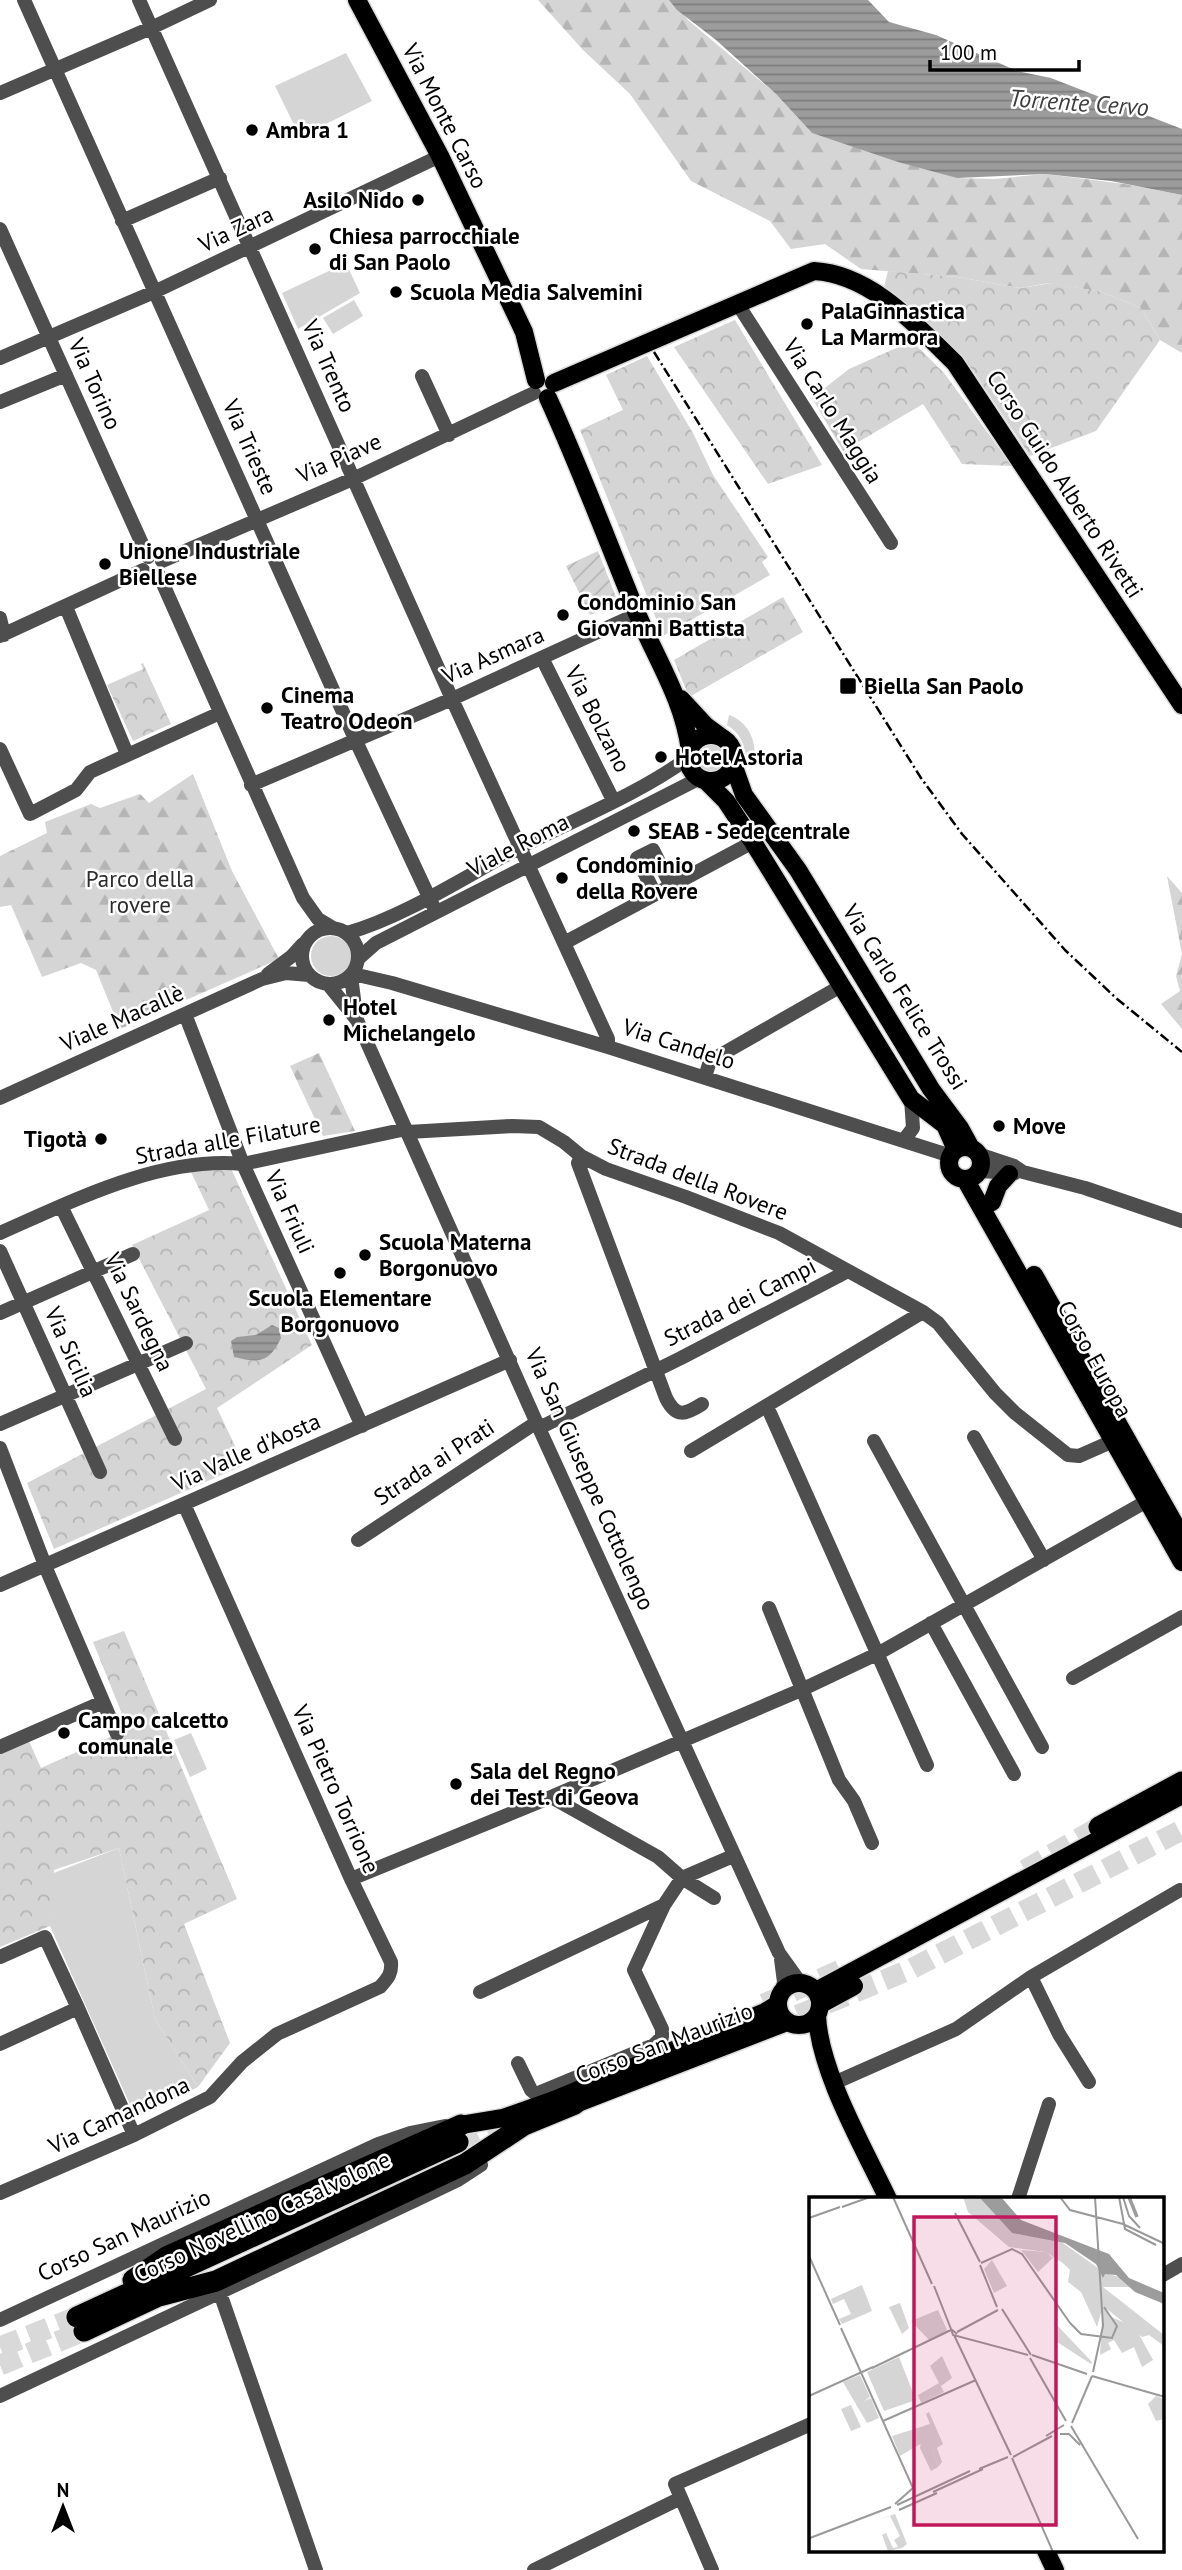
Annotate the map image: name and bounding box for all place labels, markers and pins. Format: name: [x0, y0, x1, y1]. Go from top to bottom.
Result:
place label: Ambra 1: [266, 115, 349, 144]
marker: Ambra 1: [244, 122, 260, 138]
place label: Asilo Nido: [303, 185, 404, 214]
marker: Asilo Nido: [410, 192, 426, 208]
place label: Chiesa parrocchiale di San Paolo: [329, 221, 520, 276]
marker: Chiesa parrocchiale di San Paolo: [307, 241, 323, 257]
place label: Scuola Media Salvemini: [410, 277, 643, 306]
marker: Scuola Media Salvemini: [388, 284, 404, 300]
place label: PalaGinnastica La Marmora: [821, 296, 965, 351]
marker: PalaGinnastica La Marmora: [799, 316, 815, 332]
place label: Unione Industriale Biellese: [119, 536, 300, 591]
marker: Unione Industriale Biellese: [97, 556, 113, 572]
place label: Condominio San Giovanni Battista: [577, 587, 745, 642]
marker: Condominio San Giovanni Battista: [555, 607, 571, 623]
place label: Biella San Paolo: [864, 671, 1024, 700]
marker: Biella San Paolo: [838, 676, 858, 696]
place label: Cinema Teatro Odeon: [281, 680, 412, 735]
marker: Cinema Teatro Odeon: [259, 700, 275, 716]
place label: Hotel Astoria: [675, 742, 803, 771]
marker: Hotel Astoria: [653, 749, 669, 765]
place label: SEAB - Sede centrale: [648, 816, 850, 845]
marker: SEAB - Sede centrale: [626, 823, 642, 839]
place label: Condominio della Rovere: [576, 850, 698, 905]
marker: Condominio della Rovere: [554, 870, 570, 886]
place label: Hotel Michelangelo: [343, 992, 476, 1047]
marker: Hotel Michelangelo: [321, 1012, 337, 1028]
place label: Move: [1013, 1111, 1066, 1140]
marker: Move: [991, 1118, 1007, 1134]
place label: Tigotà: [24, 1124, 87, 1153]
marker: Tigotà: [93, 1131, 109, 1147]
place label: Scuola Materna Borgonuovo: [379, 1227, 531, 1282]
marker: Scuola Materna Borgonuovo: [357, 1247, 373, 1263]
marker: Scuola Elementare Borgonuovo: [332, 1265, 348, 1281]
place label: Scuola Elementare Borgonuovo: [248, 1283, 432, 1338]
place label: Campo calcetto comunale: [78, 1705, 229, 1760]
marker: Campo calcetto comunale: [56, 1725, 72, 1741]
place label: Sala del Regno dei Test. di Geova: [470, 1756, 639, 1811]
marker: Sala del Regno dei Test. di Geova: [448, 1776, 464, 1792]

